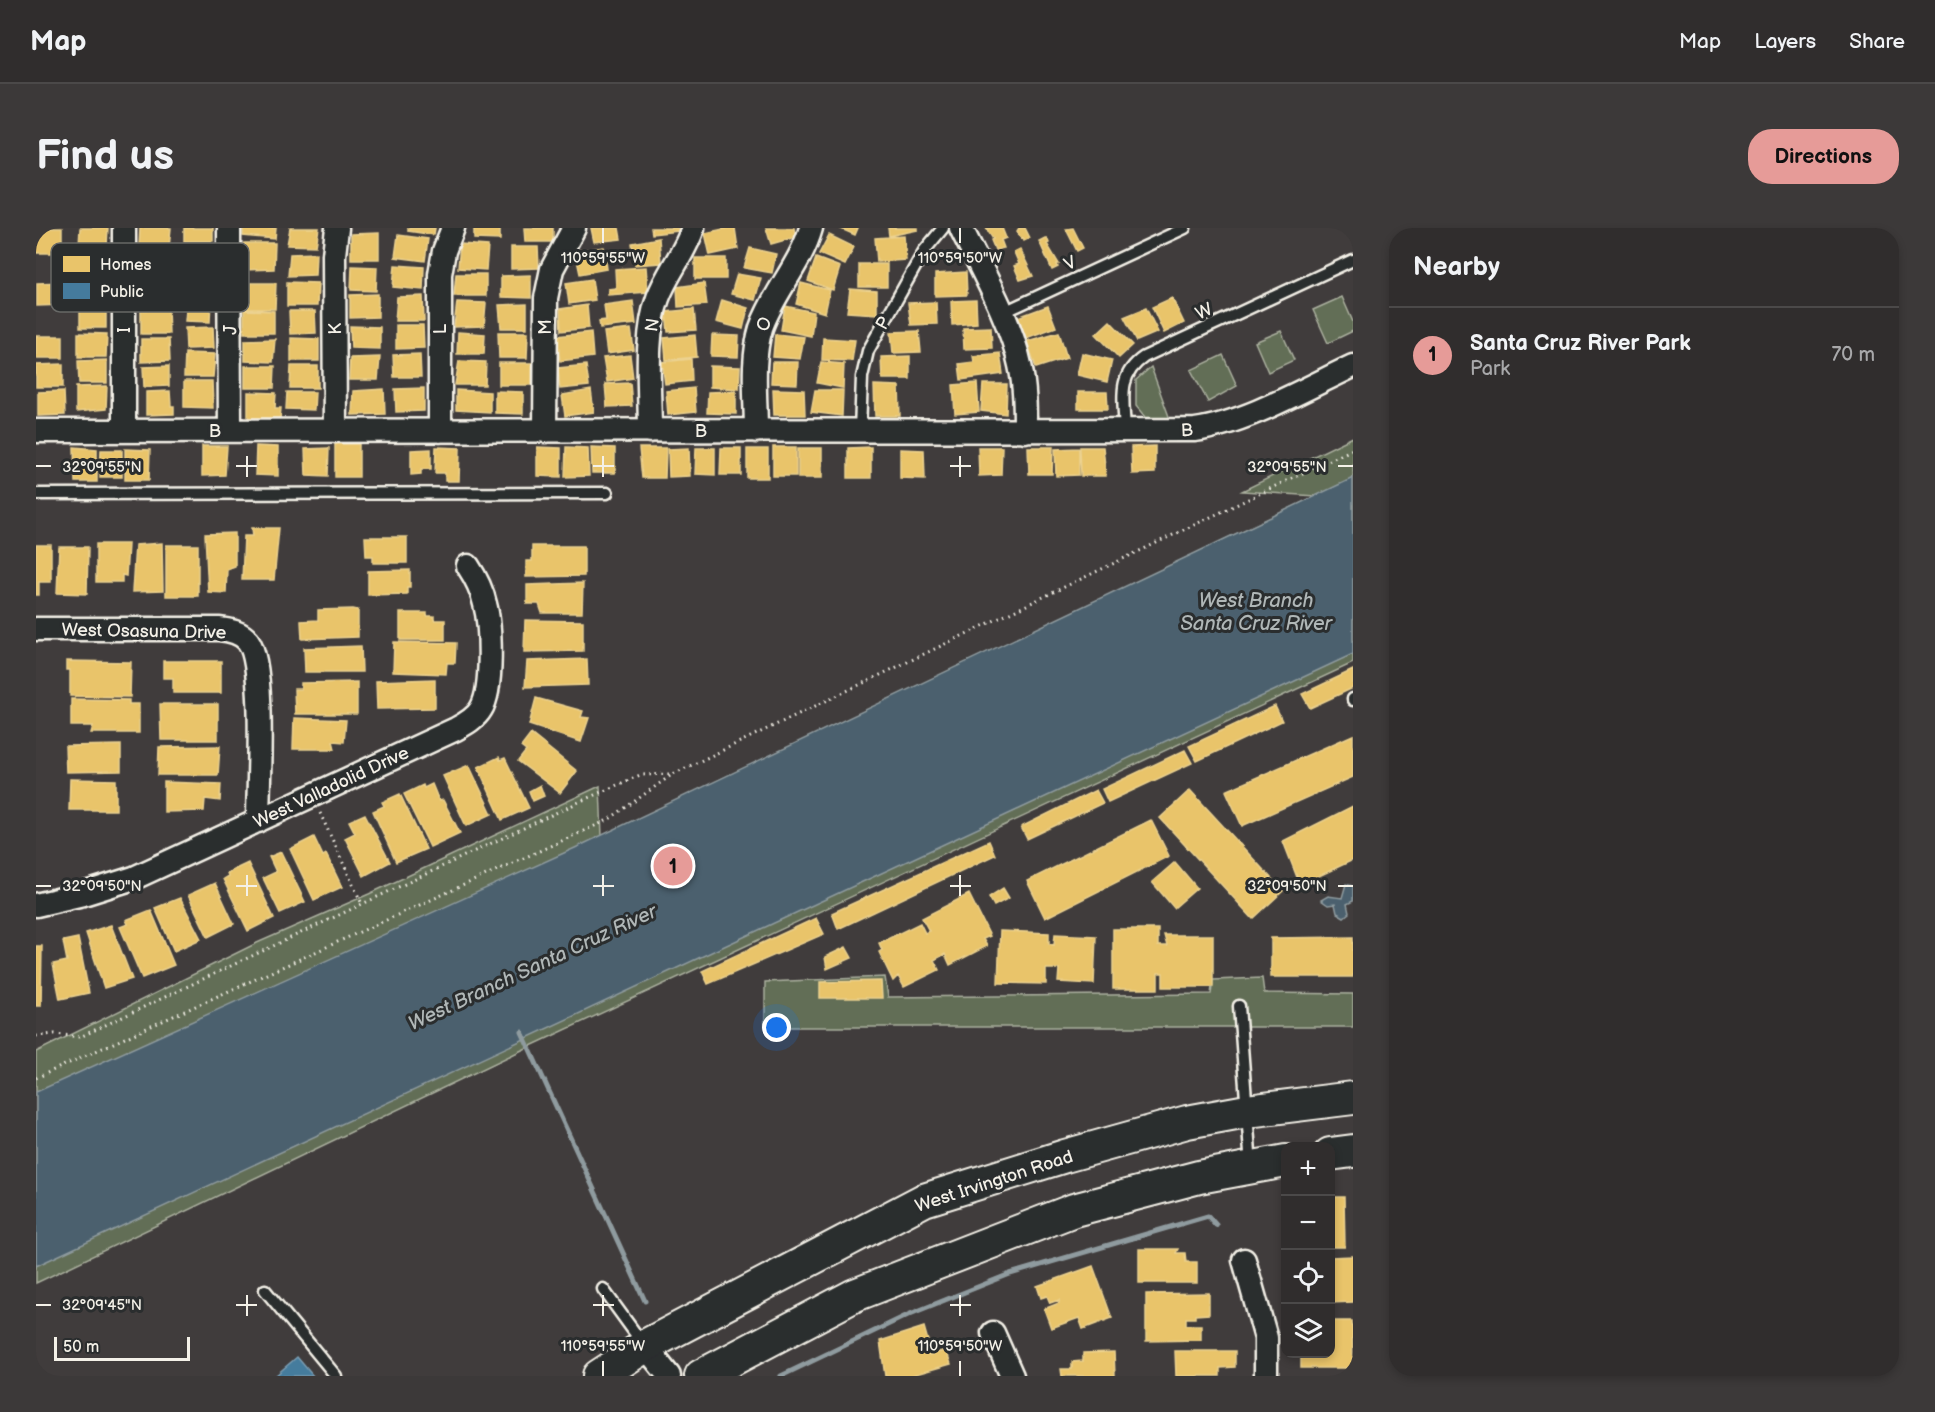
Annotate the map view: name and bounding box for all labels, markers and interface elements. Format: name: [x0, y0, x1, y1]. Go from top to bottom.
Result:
text: Map: [30, 25, 86, 58]
text: Map: [1679, 29, 1721, 54]
text: Layers: [1754, 29, 1816, 54]
text: Share: [1849, 29, 1905, 54]
button: Directions: [1748, 129, 1899, 184]
text: Find us: [36, 131, 174, 182]
legend: [51, 243, 249, 312]
text: 110°59'55"W: [561, 249, 646, 268]
text: 110°59'50"W: [918, 249, 1003, 268]
street label: V: [1061, 252, 1080, 275]
text: Nearby: [1413, 252, 1500, 283]
text: Homes: [100, 256, 152, 275]
text: Public: [100, 283, 144, 302]
street label: W: [1192, 298, 1217, 324]
street label: P: [872, 313, 896, 333]
street label: O: [752, 314, 777, 334]
street label: N: [641, 317, 664, 333]
street label: M: [535, 319, 556, 335]
street label: K: [325, 323, 346, 335]
street label: L: [430, 323, 451, 334]
street label: J: [220, 325, 241, 335]
street label: I: [114, 327, 135, 333]
text: Santa Cruz River Park: [1470, 330, 1691, 357]
text: 1: [1428, 343, 1437, 367]
text: 70 m: [1831, 343, 1875, 367]
text: Park: [1470, 357, 1510, 381]
street label: B: [1180, 420, 1194, 441]
street label: B: [209, 421, 221, 442]
street label: B: [695, 421, 707, 442]
text: 32°09'55"N: [62, 458, 142, 477]
text: 32°09'55"N: [1247, 458, 1327, 477]
water label: West Branch Santa Cruz River: [1180, 589, 1334, 636]
street label: West Osasuna Drive: [62, 620, 227, 643]
street label: West Valladolid Drive: [250, 742, 413, 833]
pin: 1: [654, 844, 692, 888]
text: 32°09'50"N: [62, 877, 142, 896]
text: 32°09'50"N: [1247, 877, 1327, 896]
water label: West Branch Santa Cruz River: [404, 899, 662, 1036]
your location: [762, 1013, 791, 1042]
map controls: [1281, 1142, 1335, 1358]
button: +: [1281, 1142, 1335, 1196]
street label: West Irvington Road: [913, 1146, 1076, 1217]
button: −: [1281, 1196, 1335, 1250]
button: locate: [1281, 1250, 1335, 1304]
text: 32°09'45"N: [62, 1296, 142, 1315]
button: layers: [1281, 1304, 1335, 1358]
scale bar: [54, 1334, 190, 1362]
text: 110°59'55"W: [561, 1337, 646, 1356]
text: 110°59'50"W: [918, 1337, 1003, 1356]
text: 50 m: [63, 1338, 99, 1357]

